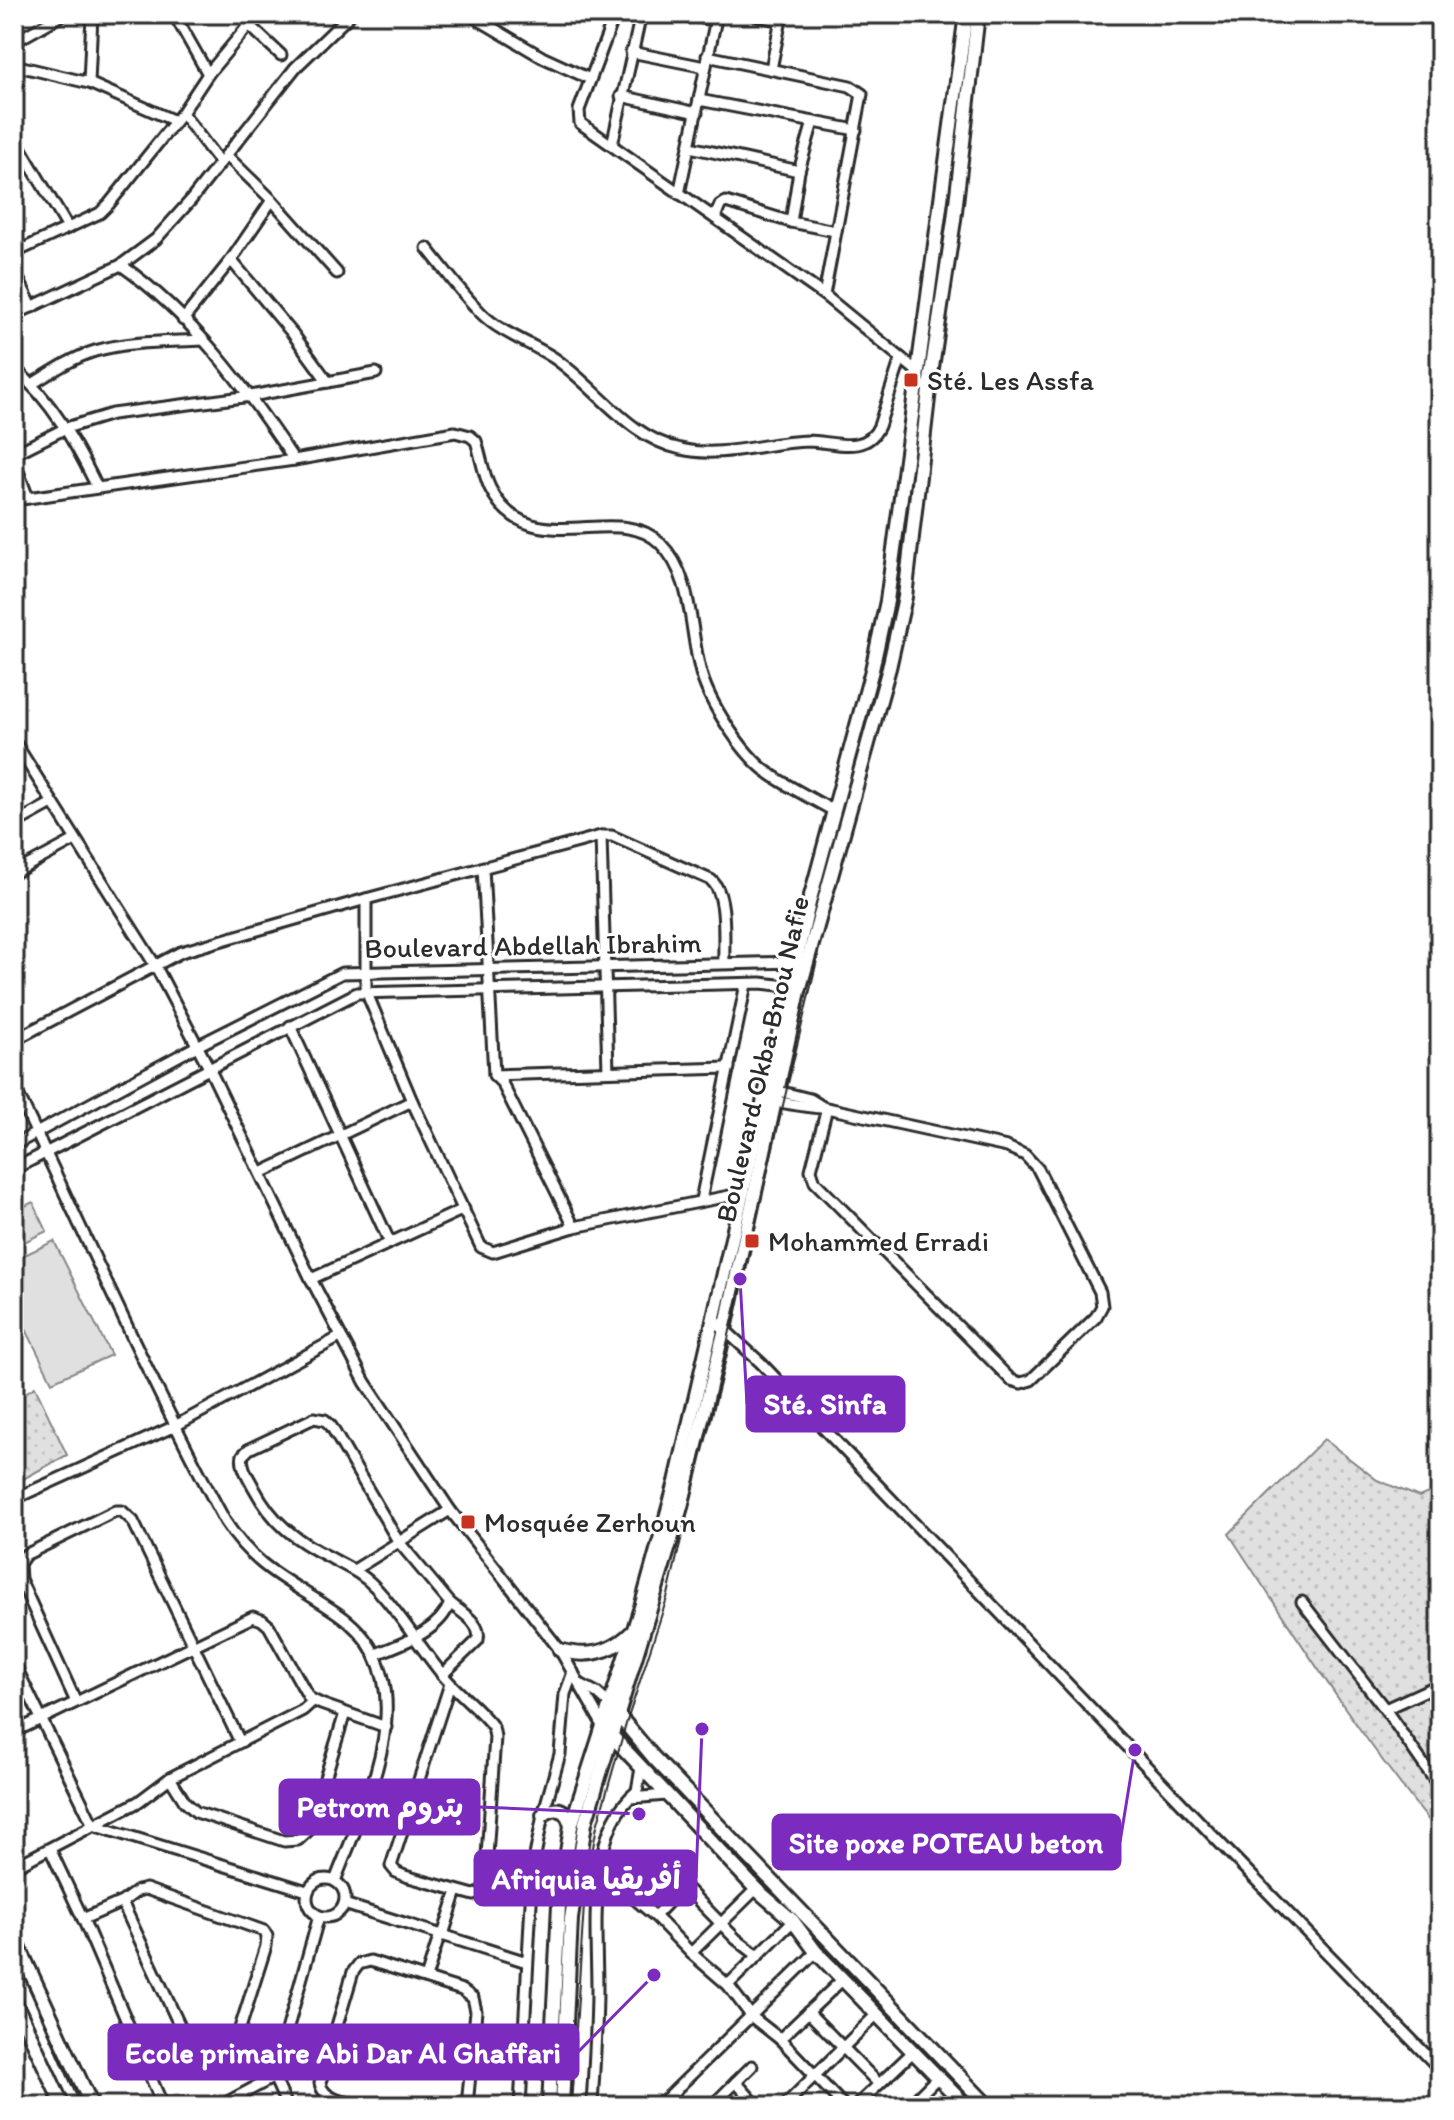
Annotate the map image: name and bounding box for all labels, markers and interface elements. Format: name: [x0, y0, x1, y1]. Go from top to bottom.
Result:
place label: Sté. Les Assfa: [927, 363, 1095, 397]
marker: Sté. Les Assfa: [902, 371, 920, 389]
street label: Boulevard Okba Bnou Nafie: [708, 892, 816, 1226]
street label: Boulevard Abdellah Ibrahim: [364, 925, 702, 965]
place label: Mohammed Erradi: [768, 1224, 989, 1258]
marker: Mohammed Erradi: [743, 1232, 761, 1250]
callout: Sté. Sinfa: [747, 1377, 904, 1431]
text: Sté. Sinfa: [763, 1385, 887, 1422]
place label: Mosquée Zerhoun: [484, 1505, 696, 1539]
marker: Mosquée Zerhoun: [459, 1513, 477, 1531]
callout: Petrom بتروم: [280, 1780, 479, 1834]
text: Petrom بتروم: [297, 1788, 463, 1830]
callout: Site poxe POTEAU beton: [773, 1815, 1120, 1869]
text: Site poxe POTEAU beton: [789, 1824, 1103, 1861]
callout: Afriquia أفريقيا: [475, 1851, 696, 1905]
text: Afriquia أفريقيا: [491, 1860, 682, 1897]
callout: Ecole primaire Abi Dar Al Ghaffari: [109, 2025, 578, 2079]
text: Ecole primaire Abi Dar Al Ghaffari: [125, 2034, 561, 2071]

